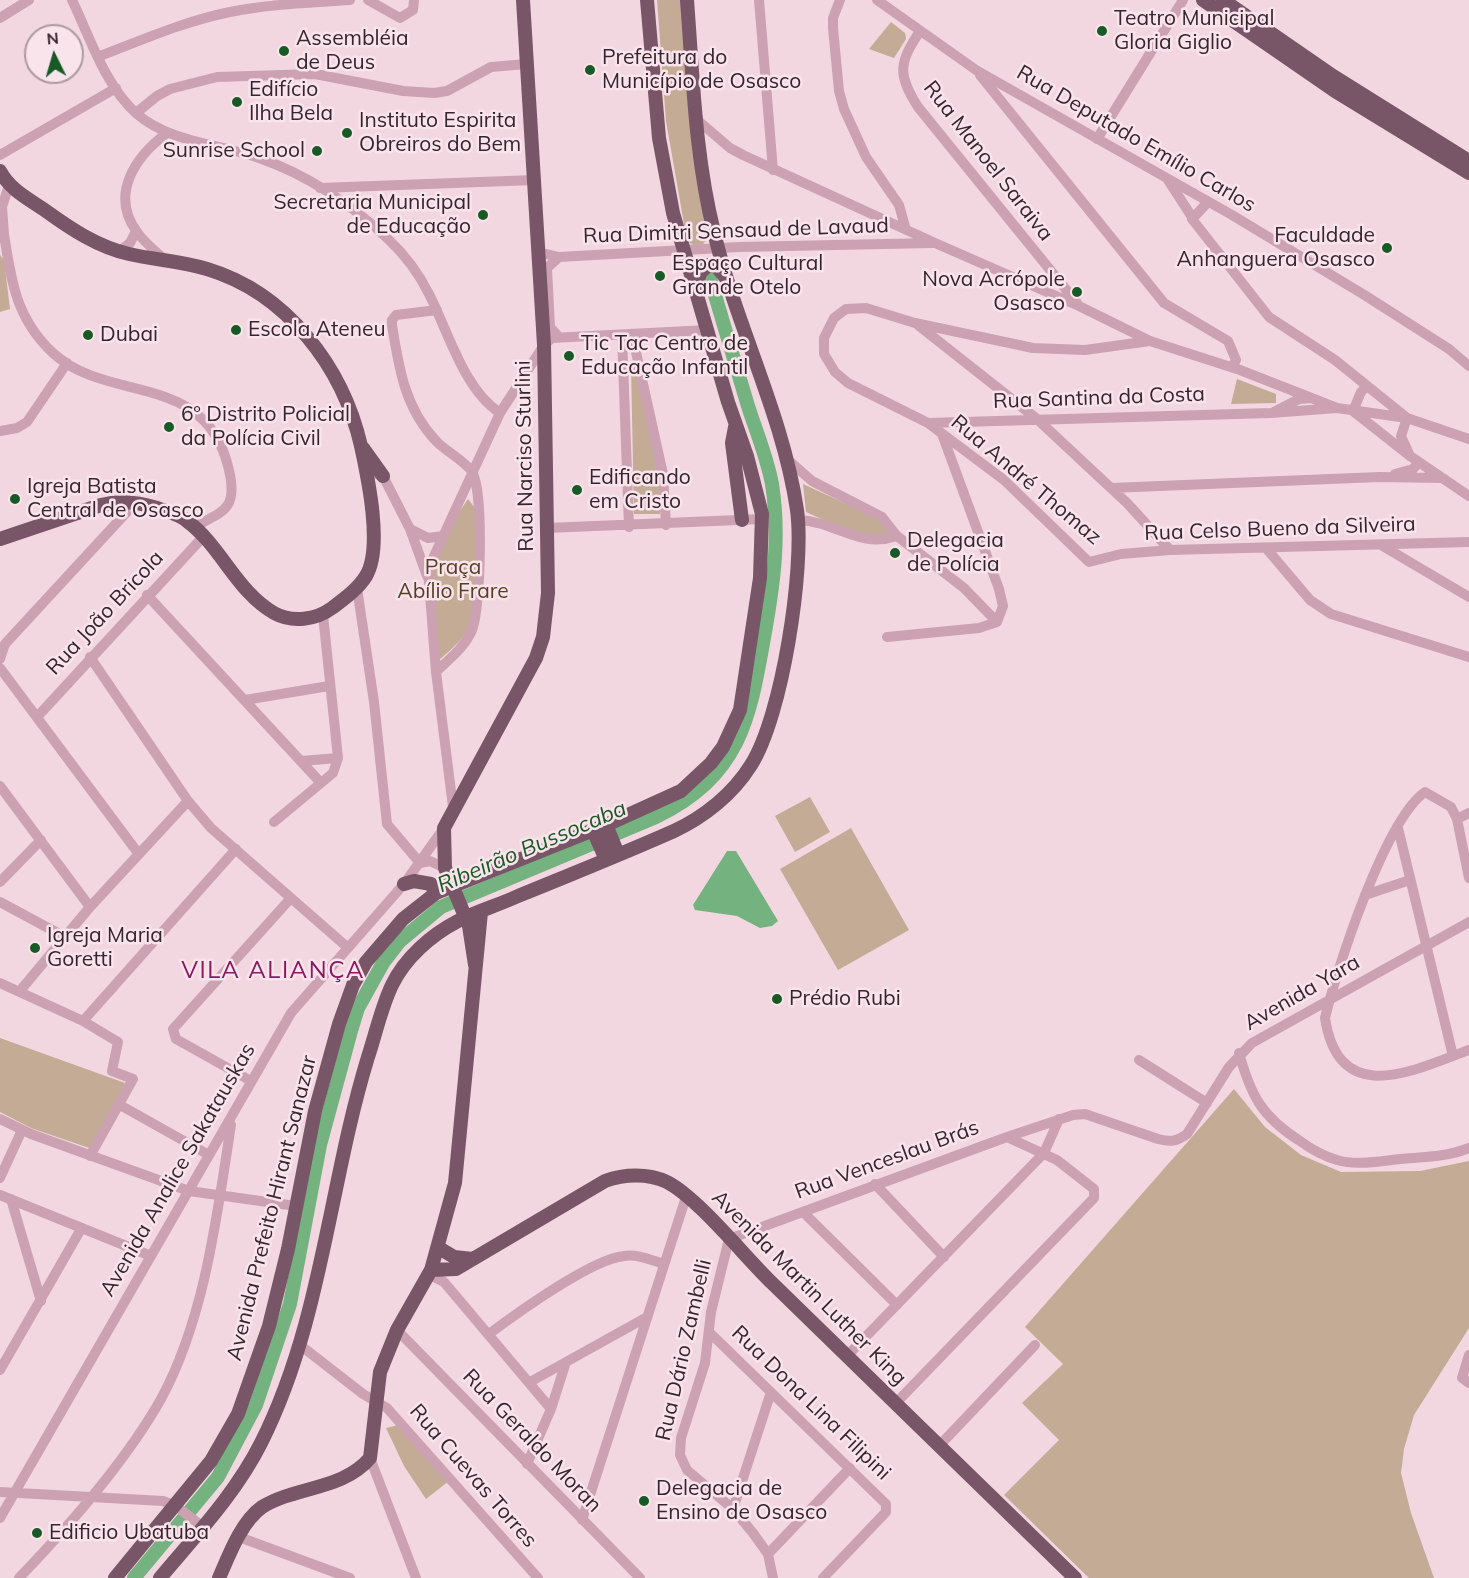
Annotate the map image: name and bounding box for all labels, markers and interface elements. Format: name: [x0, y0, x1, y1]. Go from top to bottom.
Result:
place label: Teatro Municipal Gloria Giglio: [1114, 6, 1274, 56]
north arrow: [24, 24, 84, 84]
marker: Teatro Municipal Gloria Giglio: [1095, 24, 1109, 38]
place label: Assembléia de Deus: [296, 26, 409, 76]
text: N: [46, 28, 60, 49]
marker: Assembléia de Deus: [277, 44, 291, 58]
place label: Prefeitura do Município de Osasco: [602, 45, 801, 95]
street label: Rua Deputado Emílio Carlos: [1012, 60, 1260, 218]
marker: Prefeitura do Município de Osasco: [583, 63, 597, 77]
street label: Rua Manoel Saraiva: [918, 76, 1058, 246]
place label: Edifício Ilha Bela: [249, 77, 333, 127]
marker: Edifício Ilha Bela: [230, 95, 244, 109]
place label: Instituto Espirita Obreiros do Bem: [359, 108, 521, 158]
marker: Instituto Espirita Obreiros do Bem: [340, 126, 354, 140]
place label: Sunrise School: [163, 138, 305, 164]
marker: Sunrise School: [310, 144, 324, 158]
place label: Secretaria Municipal de Educação: [274, 190, 471, 240]
marker: Secretaria Municipal de Educação: [476, 208, 490, 222]
street label: Rua Dimitri Sensaud de Lavaud: [583, 213, 889, 249]
place label: Faculdade Anhanguera Osasco: [1176, 223, 1375, 273]
marker: Faculdade Anhanguera Osasco: [1380, 241, 1394, 255]
place label: Espaço Cultural Grande Otelo: [672, 251, 823, 301]
place label: Nova Acrópole Osasco: [922, 267, 1065, 317]
marker: Espaço Cultural Grande Otelo: [653, 269, 667, 283]
marker: Nova Acrópole Osasco: [1070, 285, 1084, 299]
place label: Escola Ateneu: [248, 317, 386, 343]
place label: Dubai: [100, 322, 158, 348]
marker: Escola Ateneu: [229, 323, 243, 337]
marker: Dubai: [81, 328, 95, 342]
place label: Tic Tac Centro de Educação Infantil: [581, 331, 748, 381]
marker: Tic Tac Centro de Educação Infantil: [562, 349, 576, 363]
street label: Rua Narciso Sturlini: [511, 360, 539, 552]
street label: Rua Santina da Costa: [993, 382, 1205, 414]
place label: 6º Distrito Policial da Polícia Civil: [181, 402, 350, 452]
street label: Rua André Thomaz: [946, 410, 1106, 550]
marker: 6º Distrito Policial da Polícia Civil: [162, 420, 176, 434]
place label: Edificando em Cristo: [589, 465, 691, 515]
place label: Igreja Batista Central de Osasco: [27, 474, 204, 524]
marker: Edificando em Cristo: [570, 483, 584, 497]
marker: Igreja Batista Central de Osasco: [8, 492, 22, 506]
street label: Rua Celso Bueno da Silveira: [1144, 512, 1416, 546]
place label: Delegacia de Polícia: [907, 528, 1004, 578]
street label: Rua João Bricola: [41, 546, 169, 680]
marker: Delegacia de Polícia: [888, 546, 902, 560]
park label: Praça Abílio Frare: [397, 555, 509, 605]
water label: Ribeirão Bussocaba: [434, 795, 630, 899]
place label: Igreja Maria Goretti: [47, 923, 163, 973]
marker: Igreja Maria Goretti: [28, 941, 42, 955]
street label: Avenida Yara: [1240, 950, 1364, 1036]
district label: VILA ALIANÇA: [181, 957, 365, 985]
place label: Prédio Rubi: [789, 986, 901, 1012]
marker: Prédio Rubi: [770, 992, 784, 1006]
street label: Avenida Analice Sakatauskas: [95, 1039, 261, 1301]
street label: Avenida Prefeito Hirant Sanazar: [222, 1053, 322, 1363]
street label: Rua Venceslau Brás: [792, 1115, 982, 1205]
street label: Avenida Martin Luther King: [706, 1185, 912, 1391]
street label: Rua Dário Zambelli: [651, 1257, 717, 1443]
street label: Rua Dona Lina Filipini: [726, 1321, 896, 1485]
street label: Rua Geraldo Moran: [457, 1364, 607, 1518]
street label: Rua Cuevas Torres: [404, 1399, 542, 1553]
place label: Delegacia de Ensino de Osasco: [656, 1476, 827, 1526]
marker: Delegacia de Ensino de Osasco: [637, 1494, 651, 1508]
place label: Edificio Ubatuba: [49, 1520, 209, 1546]
marker: Edificio Ubatuba: [30, 1526, 44, 1540]

